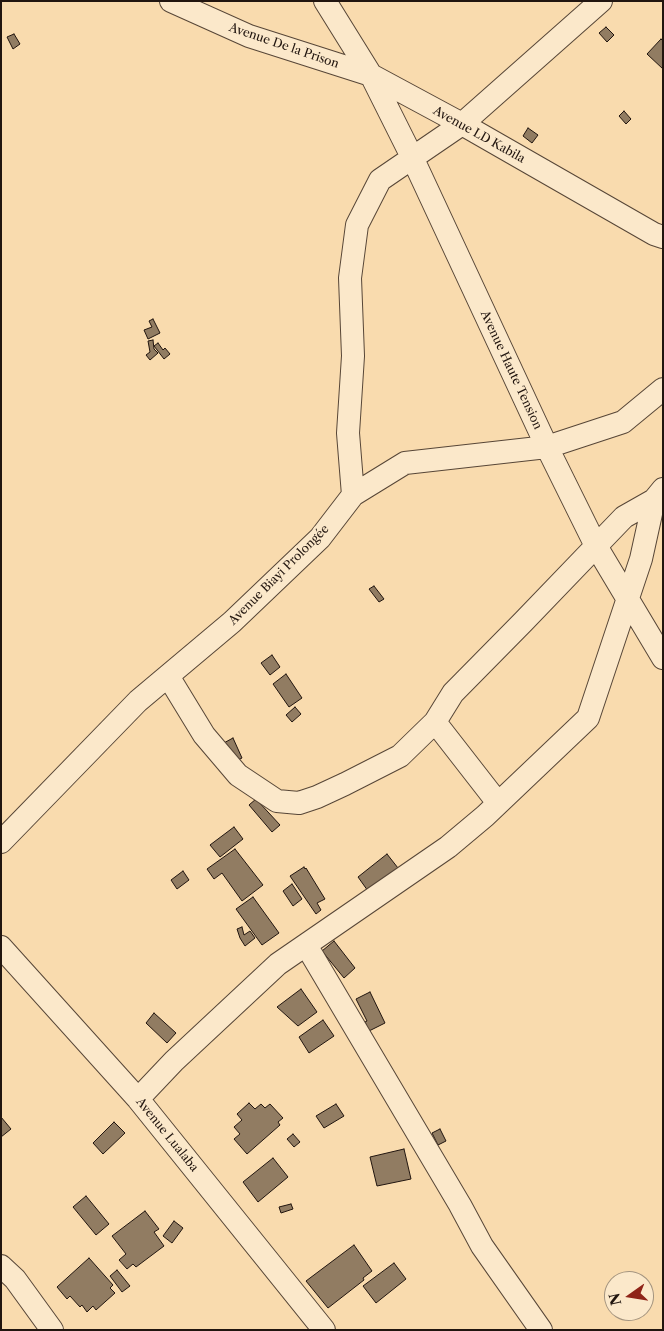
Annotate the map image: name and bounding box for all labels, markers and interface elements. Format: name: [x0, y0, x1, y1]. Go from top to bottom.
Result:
street label: Avenue De la Prison: [227, 20, 341, 72]
street label: Avenue LD Kabila: [430, 104, 528, 166]
street label: Avenue Haute Tension: [477, 308, 545, 432]
street label: Avenue Biayi Prolongée: [226, 522, 332, 628]
street label: Avenue Lualaba: [133, 1095, 201, 1175]
north arrow: [604, 1271, 654, 1321]
text: N: [605, 1291, 625, 1307]

